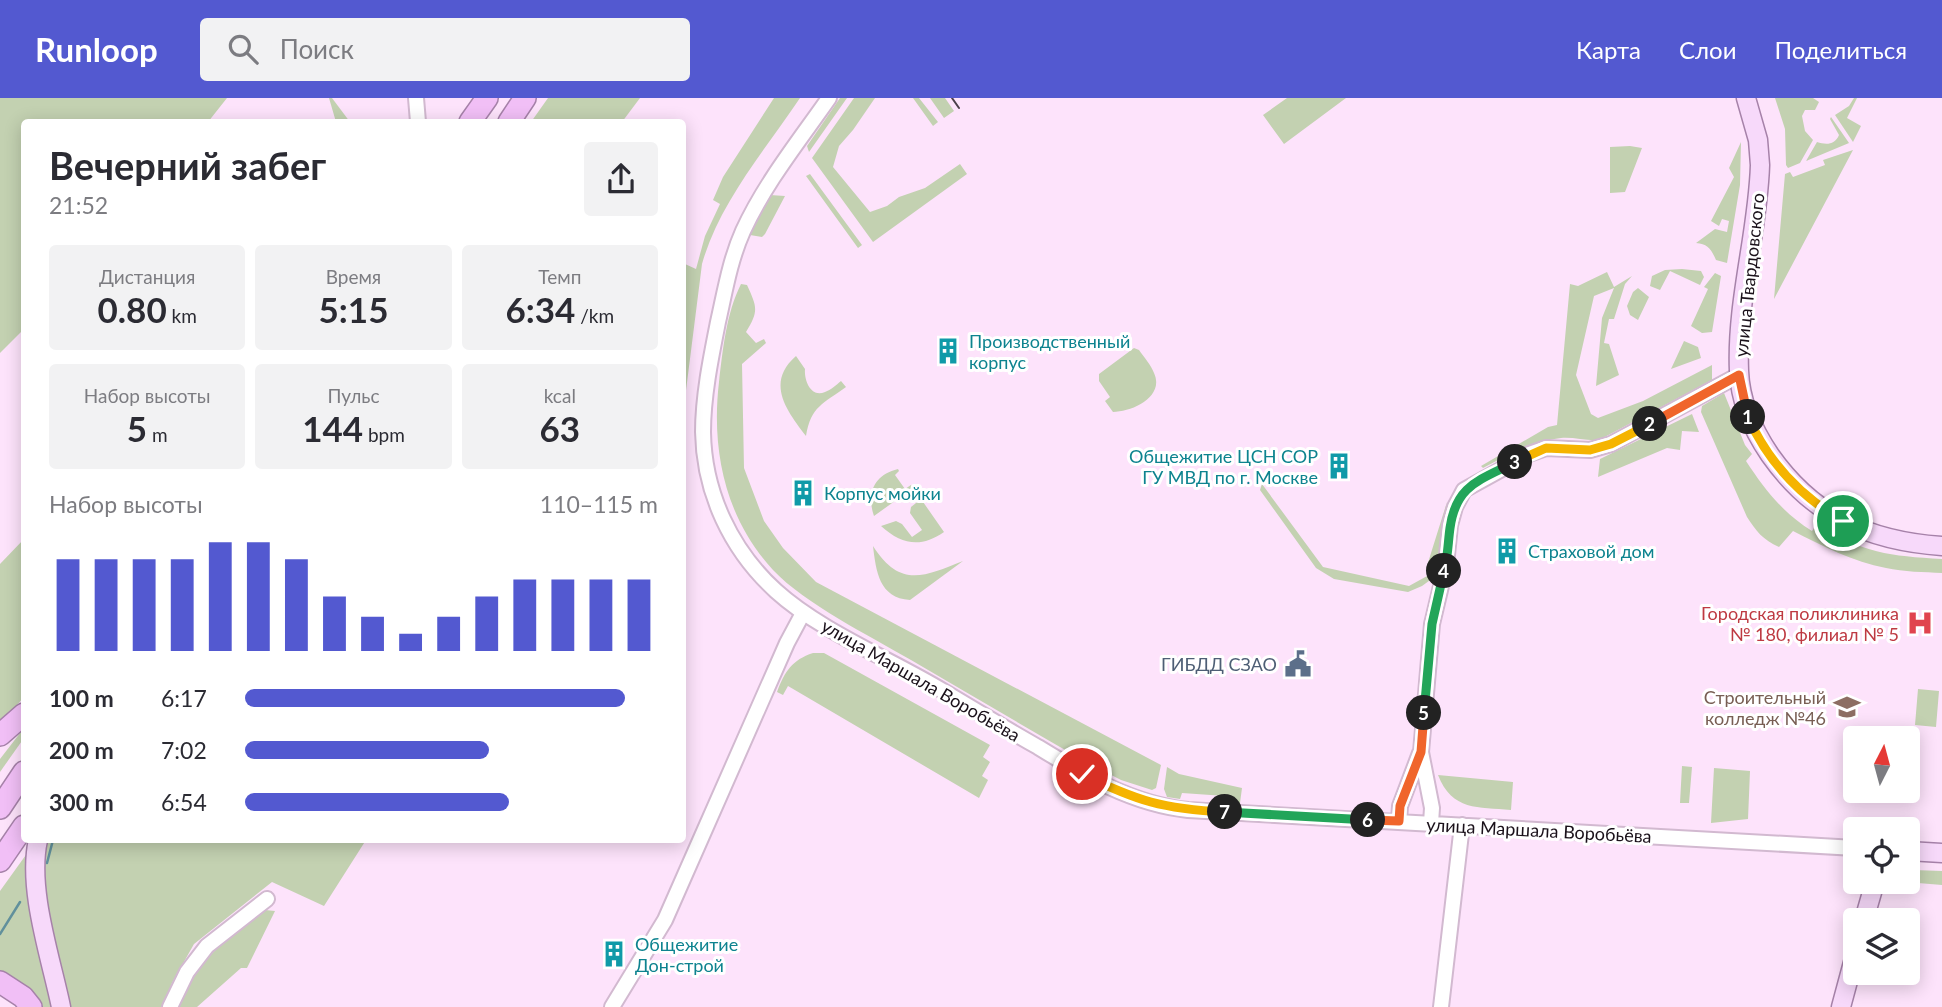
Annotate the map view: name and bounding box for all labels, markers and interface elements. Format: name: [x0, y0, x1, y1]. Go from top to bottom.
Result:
search box: [200, 18, 690, 81]
text: Runloop: [35, 29, 158, 69]
icon: search: [224, 30, 262, 68]
text: Поиск: [280, 33, 354, 65]
text: Карта: [1576, 35, 1641, 64]
text: Слои: [1679, 35, 1736, 64]
text: Поделиться: [1774, 35, 1907, 64]
text: Вечерний забег: [49, 142, 326, 188]
button: share: [584, 142, 658, 216]
text: 21:52: [49, 191, 108, 219]
street label: улица Твардовского: [1729, 192, 1769, 358]
text: Дистанция: [99, 265, 195, 288]
text: Время: [326, 265, 381, 288]
text: Темп: [538, 265, 581, 288]
text: 0.80: [97, 288, 167, 330]
text: 5:15: [319, 288, 388, 330]
text: 6:34: [505, 288, 575, 330]
text: km: [167, 304, 197, 327]
text: /km: [575, 304, 614, 327]
place label: Производственный корпус: [969, 330, 1130, 373]
building icon: Производственный корпус: [933, 336, 963, 366]
text: Набор высоты: [84, 384, 211, 407]
text: Пульс: [328, 384, 379, 407]
text: kcal: [544, 384, 576, 407]
pin: 1: [1730, 400, 1766, 434]
text: 1: [1742, 405, 1753, 428]
pin: 2: [1632, 406, 1668, 442]
text: 5: [127, 407, 147, 449]
text: 144: [302, 407, 363, 449]
text: 63: [540, 407, 580, 449]
text: 2: [1644, 412, 1655, 435]
text: m: [147, 423, 168, 446]
text: bpm: [363, 423, 405, 446]
pin: 3: [1498, 444, 1532, 480]
place label: Общежитие ЦСН СОР ГУ МВД по г. Москве: [1129, 445, 1318, 488]
text: 3: [1509, 450, 1520, 473]
building icon: Общежитие ЦСН СОР ГУ МВД по г. Москве: [1324, 451, 1354, 481]
building icon: Корпус мойки: [788, 478, 818, 508]
place label: Корпус мойки: [824, 482, 941, 504]
text: Набор высоты: [49, 490, 203, 518]
text: 110–115 m: [540, 490, 658, 518]
pin: [1813, 491, 1873, 551]
icon: arrive: [1824, 502, 1862, 540]
building icon: Страховой дом: [1492, 536, 1522, 566]
place label: Страховой дом: [1528, 540, 1655, 562]
pin: 4: [1426, 554, 1462, 588]
text: 4: [1438, 559, 1449, 582]
place label: Городская поликлиника № 180, филиал № 5: [1701, 602, 1899, 645]
hospital icon: Городская поликлиника № 180, филиал № 5: [1905, 608, 1935, 638]
street label: улица Маршала Воробьёва: [818, 614, 1024, 746]
public building icon: ГИБДД СЗАО: [1283, 649, 1313, 679]
place label: ГИБДД СЗАО: [1161, 653, 1277, 675]
text: 100 m: [49, 684, 114, 712]
text: 6:17: [161, 684, 207, 712]
place label: Строительный колледж №46: [1704, 686, 1826, 729]
school or university icon: Строительный колледж №46: [1832, 692, 1862, 722]
pin: 5: [1406, 696, 1442, 730]
text: 5: [1418, 701, 1429, 724]
north arrow: [1843, 726, 1920, 803]
map controls: [1843, 726, 1920, 985]
text: 200 m: [49, 736, 114, 764]
text: 7:02: [161, 736, 207, 764]
pin: [1052, 744, 1112, 804]
icon: check: [1063, 755, 1101, 793]
text: 300 m: [49, 788, 114, 816]
text: 6:54: [161, 788, 207, 816]
pin: 7: [1208, 794, 1242, 830]
text: 7: [1219, 800, 1230, 823]
pin: 6: [1350, 802, 1386, 838]
text: 6: [1362, 808, 1373, 831]
street label: улица Маршала Воробьёва: [1426, 813, 1652, 847]
button: locate: [1843, 817, 1920, 894]
button: layers: [1843, 908, 1920, 985]
place label: Общежитие Дон-строй: [635, 933, 738, 976]
building icon: Общежитие Дон-строй: [599, 939, 629, 969]

